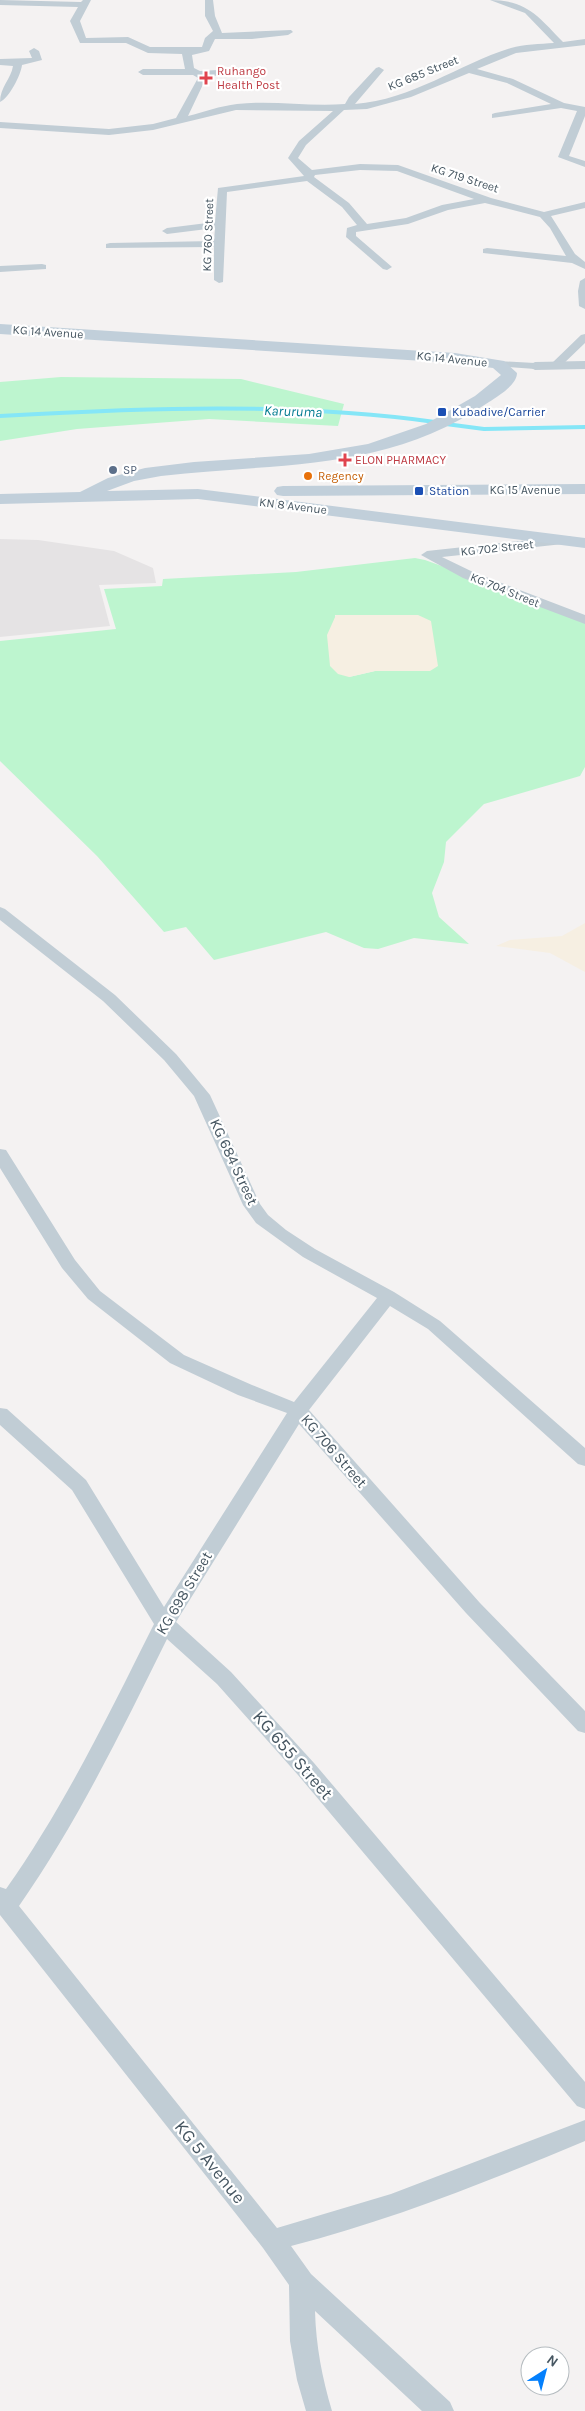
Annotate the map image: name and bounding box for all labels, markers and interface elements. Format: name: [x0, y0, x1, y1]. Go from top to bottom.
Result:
street label: KG 685 Street: [386, 52, 461, 93]
place label: Ruhango Health Post: [217, 64, 280, 92]
marker: Ruhango Health Post: [199, 71, 213, 85]
street label: KG 719 Street: [429, 160, 501, 196]
street label: KG 760 Street: [200, 198, 216, 272]
street label: KG 14 Avenue: [12, 323, 84, 341]
street label: KG 14 Avenue: [416, 348, 488, 370]
water label: Karuruma: [263, 402, 322, 421]
place label: Kubadive/Carrier: [452, 405, 546, 419]
marker: Kubadive/Carrier: [436, 406, 448, 418]
place label: ELON PHARMACY: [355, 453, 446, 467]
marker: ELON PHARMACY: [339, 454, 351, 466]
place label: SP: [123, 463, 137, 477]
marker: SP: [107, 464, 119, 476]
place label: Regency: [318, 469, 364, 483]
marker: Regency: [302, 470, 314, 482]
street label: KG 15 Avenue: [490, 483, 560, 497]
place label: Station: [429, 484, 469, 498]
marker: Station: [413, 485, 425, 497]
street label: KN 8 Avenue: [258, 495, 328, 517]
street label: KG 702 Street: [460, 537, 535, 559]
street label: KG 704 Street: [468, 570, 542, 610]
street label: KG 684 Street: [206, 1116, 262, 1208]
street label: KG 706 Street: [297, 1411, 371, 1492]
street label: KG 698 Street: [152, 1548, 216, 1638]
street label: KG 655 Street: [248, 1706, 338, 1804]
street label: KG 5 Avenue: [170, 2116, 250, 2208]
north arrow: [520, 2346, 570, 2396]
text: N: [543, 2351, 561, 2371]

